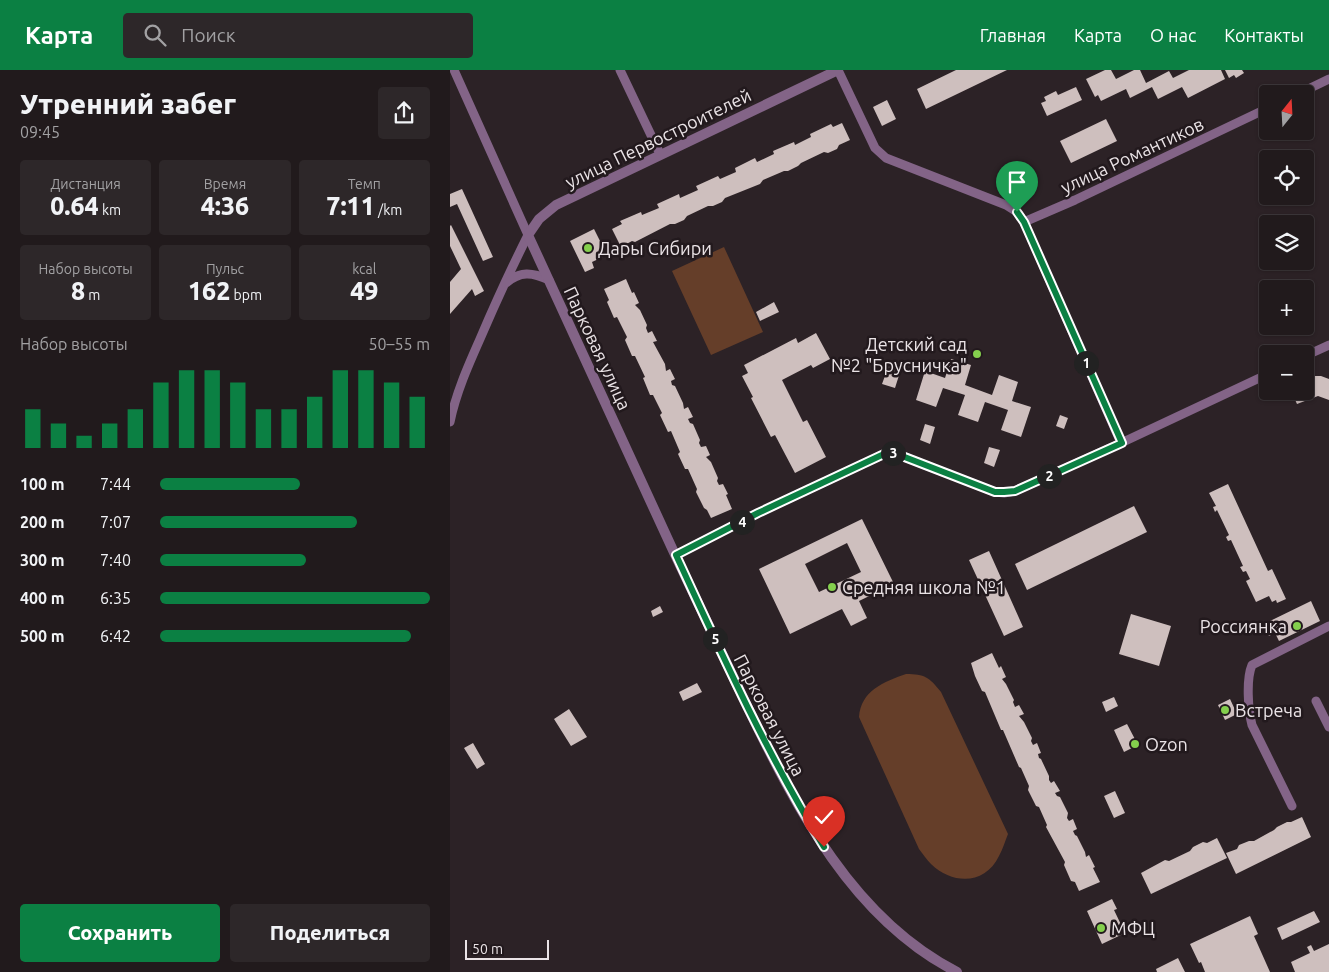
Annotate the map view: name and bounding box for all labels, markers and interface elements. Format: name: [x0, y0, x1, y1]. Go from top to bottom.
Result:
search box: [123, 13, 473, 58]
icon: search: [141, 21, 169, 49]
text: Карта: [25, 22, 93, 49]
text: Поиск: [181, 24, 235, 46]
text: Главная: [980, 25, 1046, 45]
text: Карта: [1074, 25, 1122, 45]
text: О нас: [1150, 25, 1196, 45]
text: Контакты: [1224, 25, 1304, 45]
street label: улица Первостроителей: [562, 84, 754, 192]
north arrow: [1259, 85, 1314, 140]
map controls: [1259, 85, 1314, 400]
button: share: [378, 87, 430, 139]
text: Утренний забег: [20, 88, 236, 119]
street label: улица Романтиков: [1057, 113, 1207, 197]
text: 09:45: [20, 123, 60, 141]
button: locate: [1259, 150, 1314, 205]
pin: [996, 161, 1038, 212]
icon: arrive: [1003, 168, 1031, 196]
text: Дистанция: [51, 176, 121, 192]
text: Время: [204, 176, 246, 192]
text: Темп: [348, 176, 381, 192]
text: 0.64: [50, 192, 99, 220]
text: 4:36: [201, 192, 249, 220]
text: 7:11: [326, 192, 375, 220]
text: km: [99, 202, 121, 218]
text: /km: [375, 202, 402, 218]
button: layers: [1259, 215, 1314, 270]
place label: Дары Сибири: [598, 238, 712, 258]
marker: Дары Сибири: [582, 242, 594, 254]
text: Набор высоты: [39, 261, 133, 277]
text: Пульс: [206, 261, 244, 277]
text: kcal: [352, 261, 376, 277]
text: 8: [71, 277, 85, 305]
text: 162: [188, 277, 230, 305]
text: 49: [350, 277, 378, 305]
button: +: [1259, 280, 1314, 335]
street label: Парковая улица: [561, 283, 635, 413]
text: m: [85, 287, 100, 303]
text: bpm: [230, 287, 262, 303]
place label: Детский сад №2 "Брусничка": [831, 334, 967, 375]
text: Набор высоты: [20, 335, 128, 353]
text: 50–55 m: [368, 335, 430, 353]
button: −: [1259, 345, 1314, 400]
marker: Детский сад №2 "Брусничка": [971, 348, 983, 360]
pin: 1: [1074, 350, 1098, 376]
text: 1: [1083, 355, 1090, 371]
pin: 3: [880, 440, 906, 466]
text: 3: [890, 445, 897, 461]
pin: 2: [1036, 464, 1062, 488]
text: 2: [1046, 468, 1053, 484]
text: 100 m: [20, 475, 65, 493]
text: 7:44: [100, 475, 131, 493]
pin: 4: [730, 510, 754, 534]
text: 200 m: [20, 513, 65, 531]
text: 7:07: [100, 513, 131, 531]
text: 4: [739, 514, 746, 530]
text: 300 m: [20, 551, 65, 569]
text: 7:40: [100, 551, 131, 569]
place label: Средняя школа №1: [842, 577, 1006, 597]
marker: Средняя школа №1: [826, 581, 838, 593]
text: 400 m: [20, 589, 65, 607]
text: 6:35: [100, 589, 131, 607]
place label: Россиянка: [1200, 616, 1287, 636]
marker: Россиянка: [1291, 620, 1303, 632]
pin: 5: [702, 626, 728, 652]
text: 500 m: [20, 627, 65, 645]
text: 6:42: [100, 627, 131, 645]
text: 5: [712, 631, 719, 647]
street label: Парковая улица: [731, 651, 809, 779]
place label: Встреча: [1235, 700, 1302, 720]
marker: Встреча: [1219, 704, 1231, 716]
place label: Ozon: [1145, 734, 1188, 754]
marker: Ozon: [1129, 738, 1141, 750]
pin: [803, 796, 845, 847]
icon: check: [810, 803, 838, 831]
button: Сохранить: [20, 904, 220, 962]
button: Поделиться: [230, 904, 430, 962]
place label: МФЦ: [1111, 918, 1155, 938]
marker: МФЦ: [1095, 922, 1107, 934]
scale bar: [465, 937, 549, 960]
text: 50 m: [472, 941, 503, 957]

